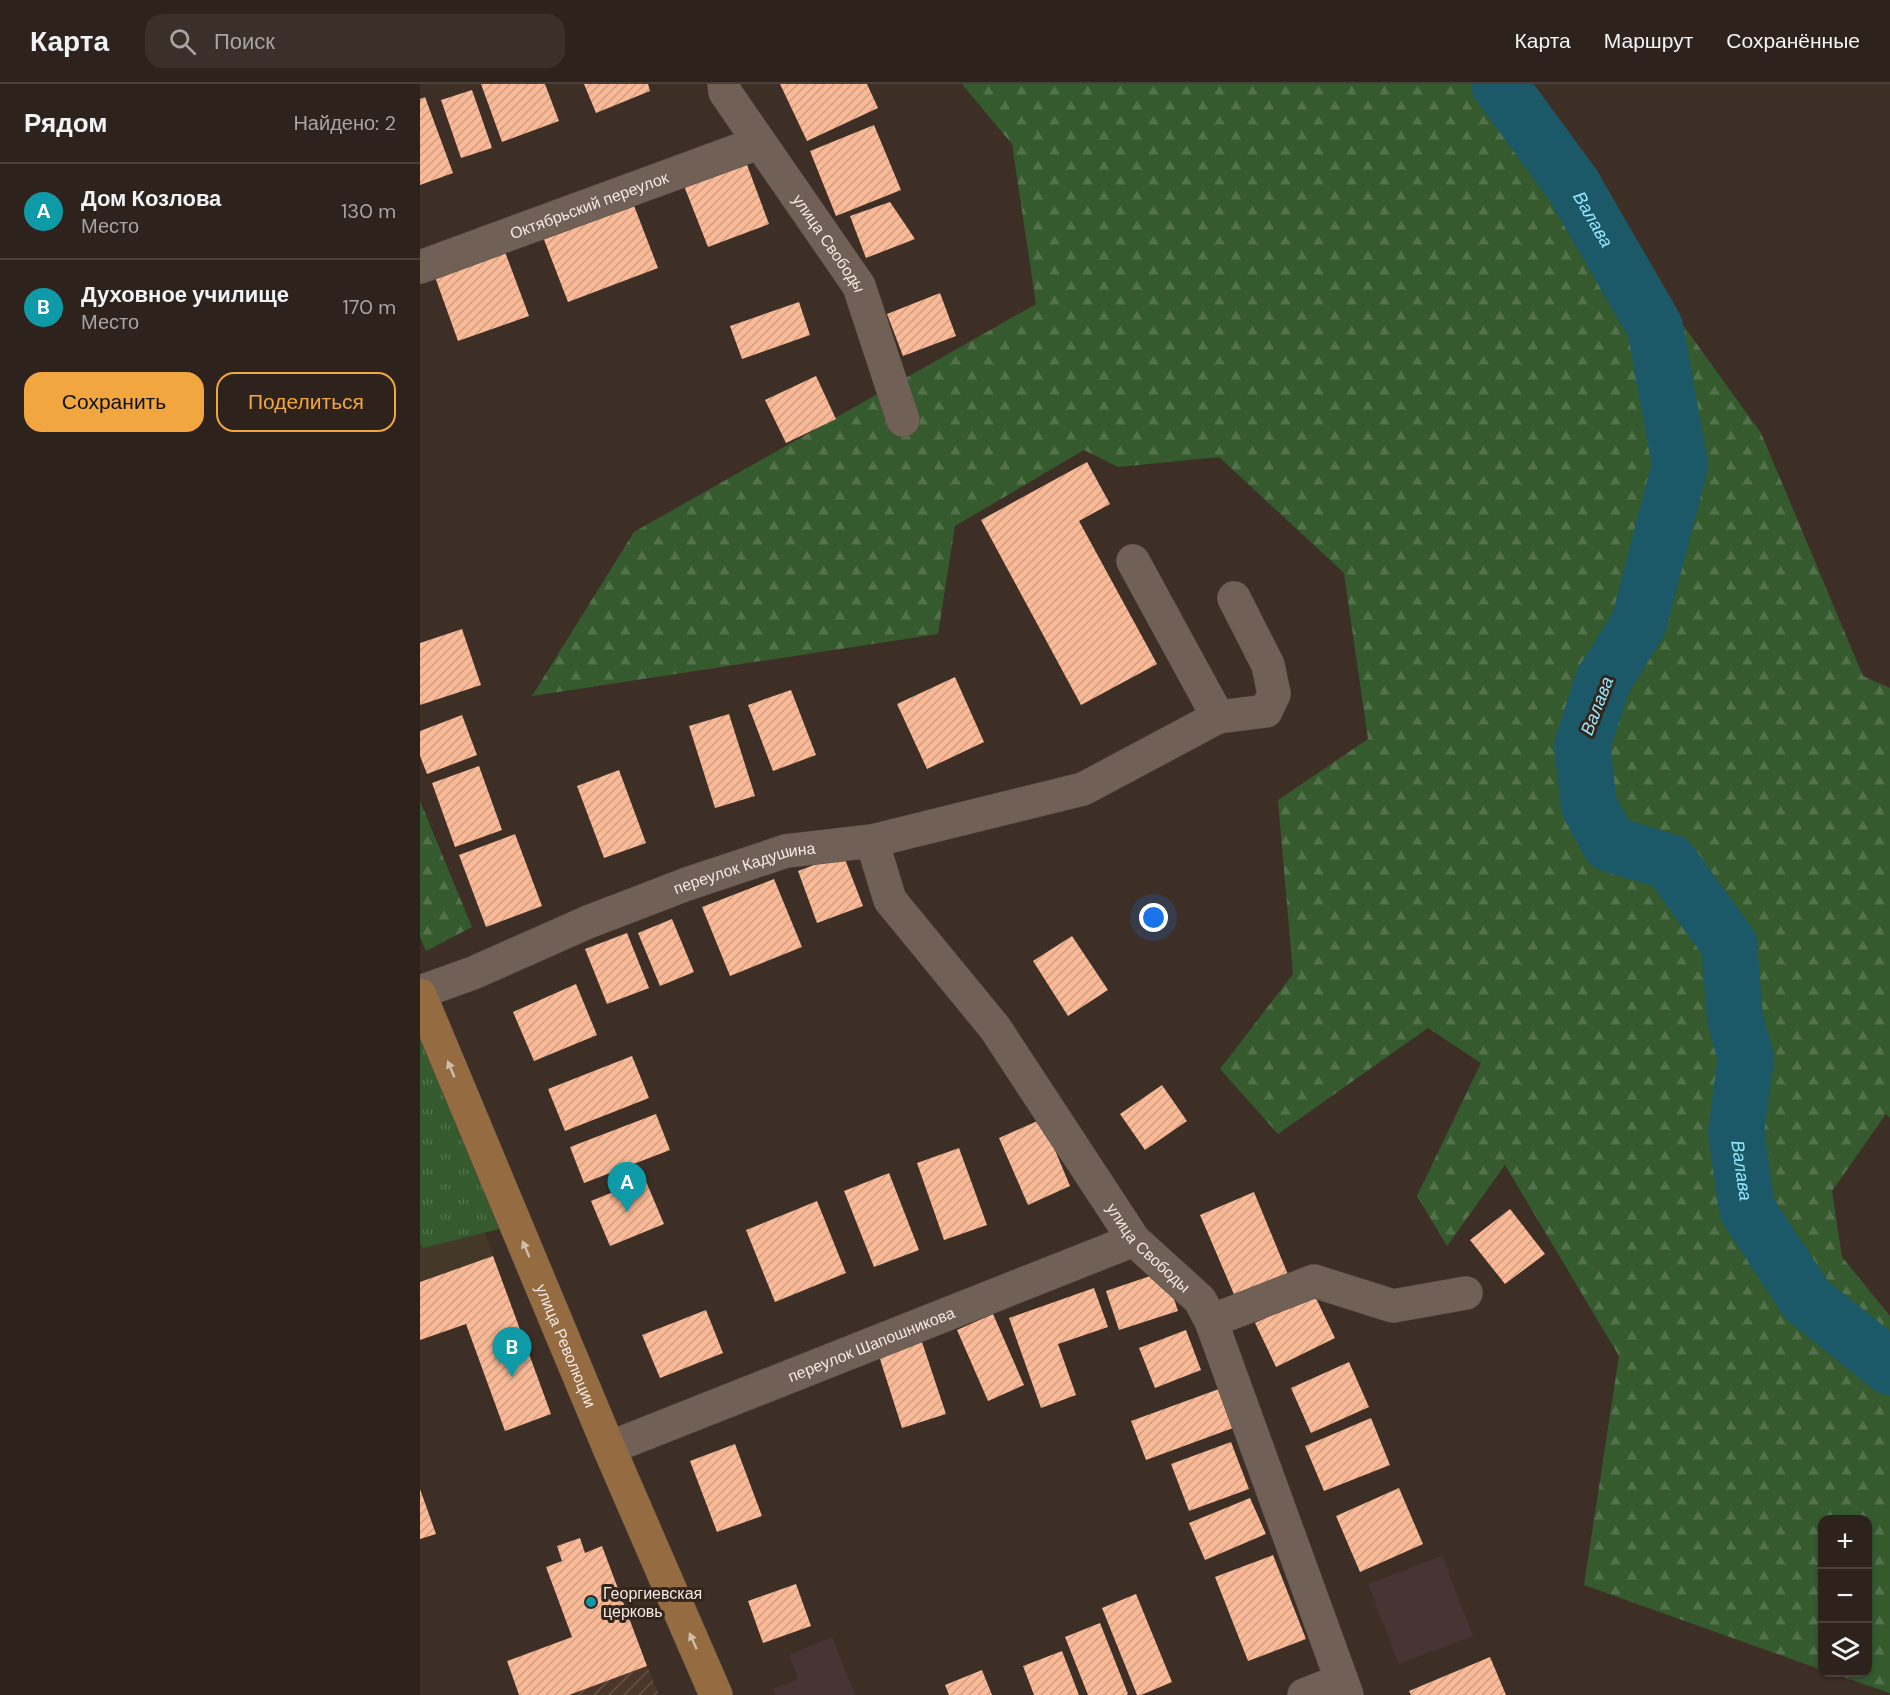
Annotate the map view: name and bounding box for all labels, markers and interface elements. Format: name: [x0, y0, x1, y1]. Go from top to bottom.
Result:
search box: [145, 14, 565, 68]
text: Карта: [30, 23, 109, 60]
icon: search: [166, 25, 199, 58]
text: Поиск: [214, 27, 275, 56]
text: Карта: [1515, 27, 1571, 55]
text: Маршрут: [1604, 27, 1693, 55]
text: Сохранённые: [1726, 27, 1860, 55]
text: Рядом: [24, 106, 107, 140]
text: Найдено: 2: [293, 110, 396, 136]
street label: Октябрьский переулок: [507, 166, 672, 244]
text: Дом Козлова: [81, 184, 221, 213]
water label: Валава: [1567, 187, 1619, 252]
street label: улица Свободы: [788, 190, 871, 295]
text: A: [36, 198, 51, 224]
text: 130 m: [341, 198, 396, 224]
text: Место: [81, 213, 139, 239]
text: Духовное училище: [81, 280, 289, 309]
text: B: [37, 294, 50, 320]
text: 170 m: [343, 294, 396, 320]
text: Место: [81, 309, 139, 335]
button: Сохранить: [24, 372, 204, 432]
button: Поделиться: [216, 372, 396, 432]
water label: Валава: [1575, 673, 1619, 739]
street label: переулок Кадушина: [670, 837, 816, 899]
your location: [1139, 903, 1168, 932]
one-way arrow: [446, 1060, 456, 1078]
water label: Валава: [1725, 1139, 1758, 1202]
pin: A: [608, 1162, 646, 1212]
street label: улица Свободы: [1102, 1199, 1195, 1297]
one-way arrow: [521, 1240, 531, 1258]
street label: улица Революции: [531, 1281, 602, 1411]
street label: переулок Шапошникова: [785, 1302, 958, 1387]
pin: B: [492, 1328, 532, 1377]
map controls: [1818, 1515, 1872, 1677]
button: +: [1818, 1515, 1872, 1569]
button: −: [1818, 1569, 1872, 1623]
place label: Георгиевская церковь: [603, 1583, 702, 1622]
marker: Георгиевская церковь: [584, 1595, 598, 1609]
button: layers: [1818, 1623, 1872, 1677]
one-way arrow: [688, 1632, 698, 1650]

